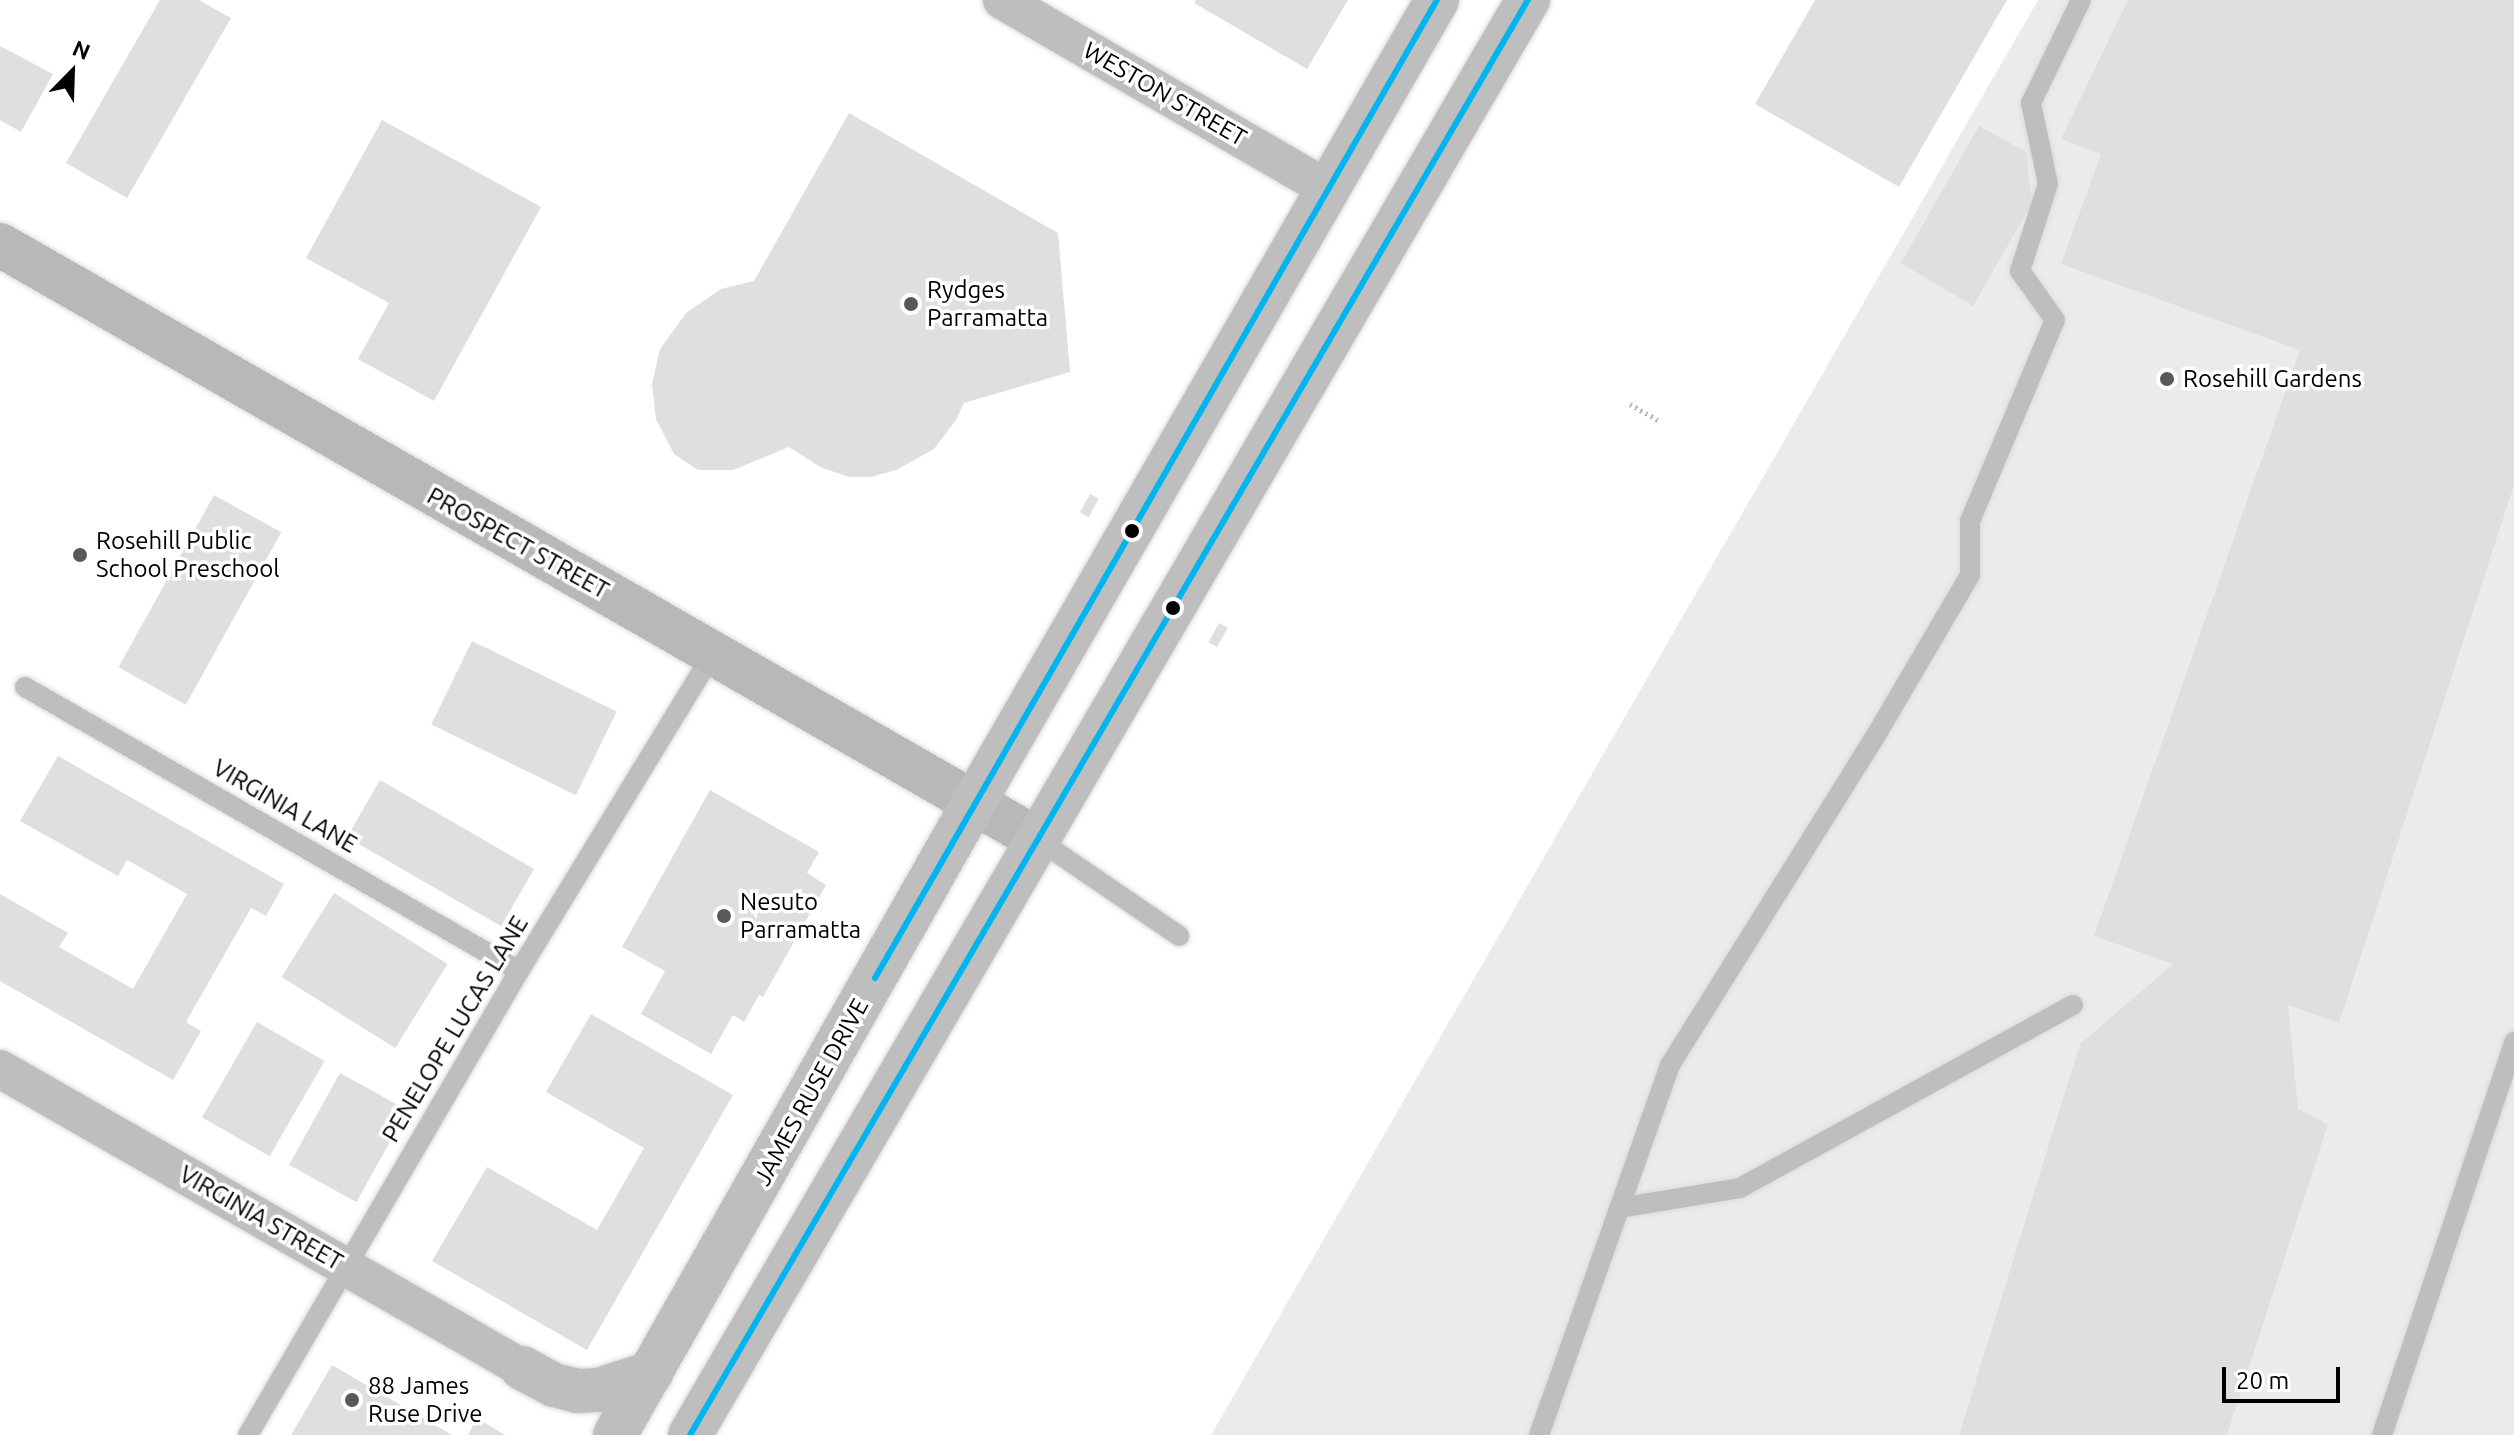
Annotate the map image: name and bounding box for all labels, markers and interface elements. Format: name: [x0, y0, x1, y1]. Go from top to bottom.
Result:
north arrow: [32, 32, 112, 112]
text: N: [69, 35, 94, 64]
street label: WESTON STREET: [1078, 36, 1252, 152]
place label: Rydges Parramatta: [927, 276, 1048, 332]
marker: Rydges Parramatta: [902, 295, 920, 313]
place label: Rosehill Gardens: [2183, 365, 2362, 393]
marker: Rosehill Gardens: [2158, 370, 2176, 388]
street label: PROSPECT STREET: [422, 481, 614, 605]
unlabelled marker: [1124, 523, 1140, 539]
place label: Rosehill Public School Preschool: [96, 527, 280, 583]
marker: Rosehill Public School Preschool: [71, 546, 89, 564]
unlabelled marker: [1165, 600, 1181, 616]
street label: VIRGINIA LANE: [208, 753, 362, 859]
place label: Nesuto Parramatta: [740, 888, 861, 944]
marker: Nesuto Parramatta: [715, 907, 733, 925]
street label: PENELOPE LUCAS LANE: [376, 911, 534, 1147]
street label: JAMES RUSE DRIVE: [748, 993, 874, 1191]
street label: VIRGINIA STREET: [174, 1160, 348, 1276]
scale bar: [2226, 1351, 2344, 1401]
text: 20 m: [2236, 1367, 2289, 1394]
place label: 88 James Ruse Drive: [368, 1372, 483, 1428]
marker: 88 James Ruse Drive: [343, 1391, 361, 1409]

